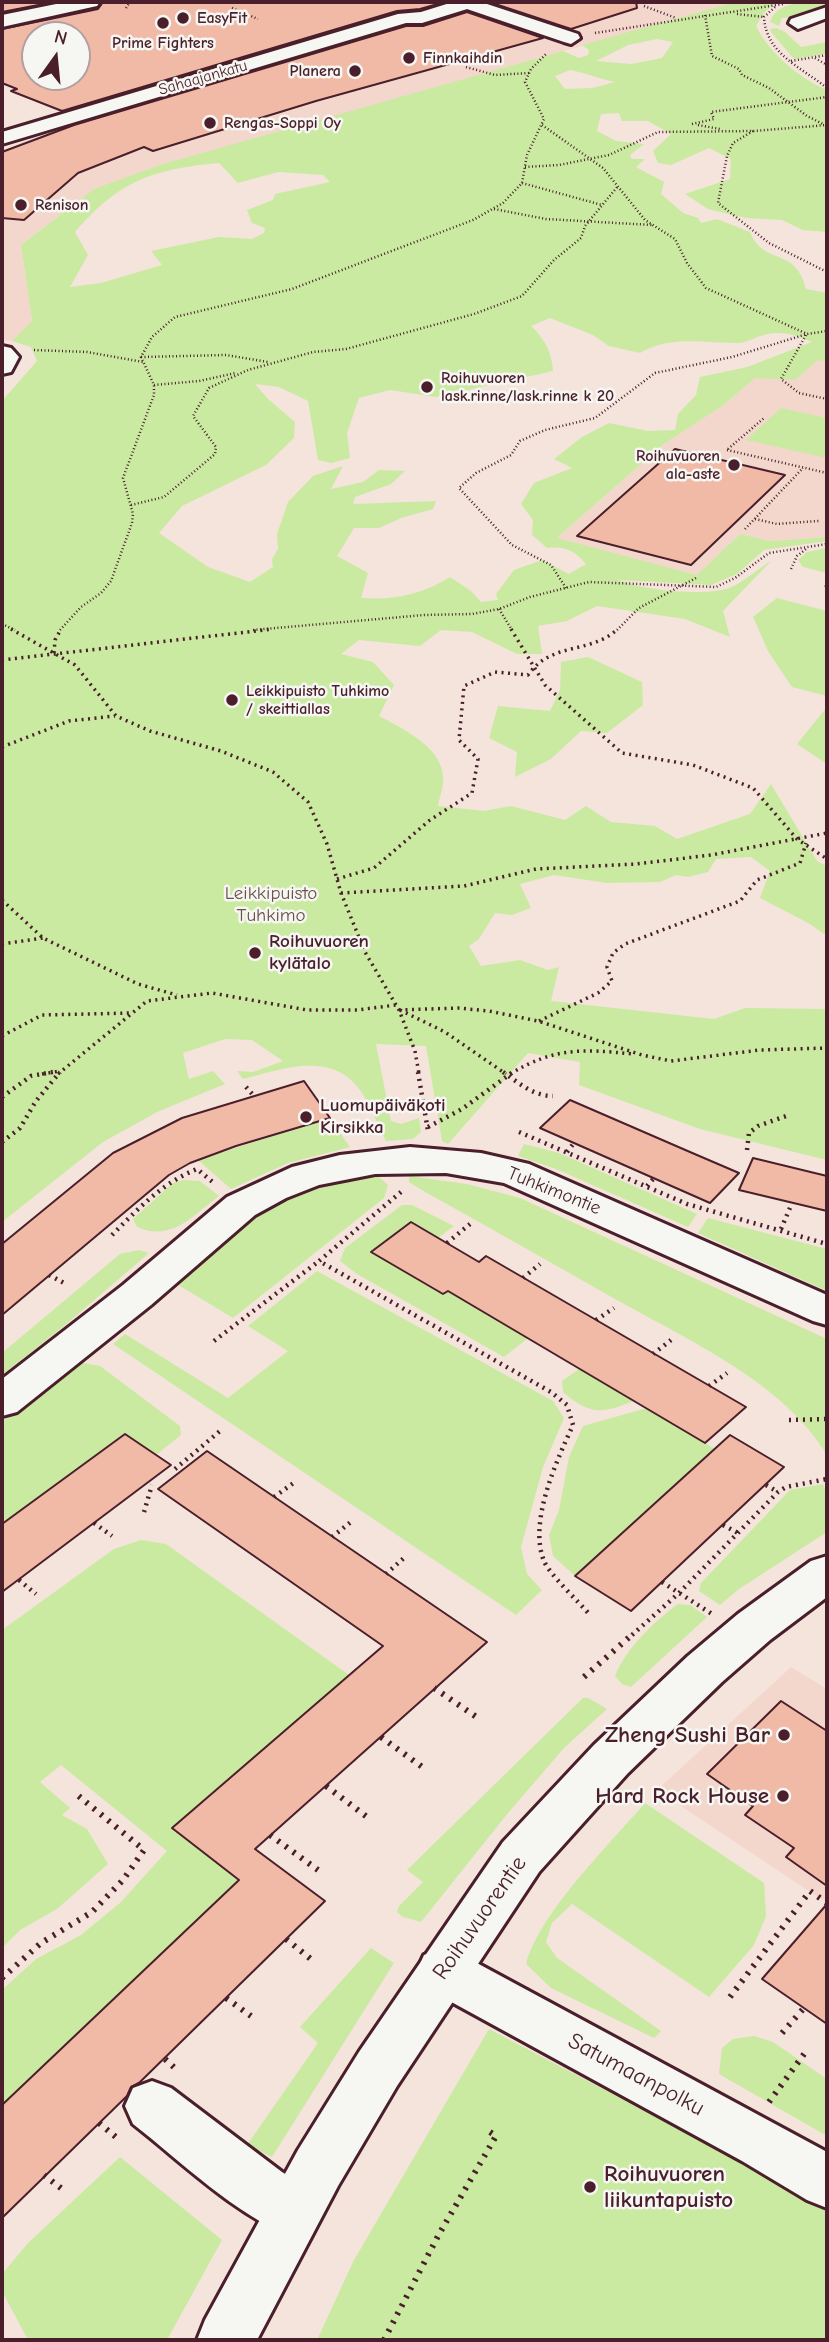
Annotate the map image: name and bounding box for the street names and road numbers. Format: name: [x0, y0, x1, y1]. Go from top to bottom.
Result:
street label: Sahaajankatu: [156, 56, 250, 100]
street label: Tuhkimontie: [504, 1162, 604, 1220]
street label: Roihuvuorentie: [427, 1851, 533, 1985]
street label: Satumaanpolku: [563, 2027, 709, 2123]

